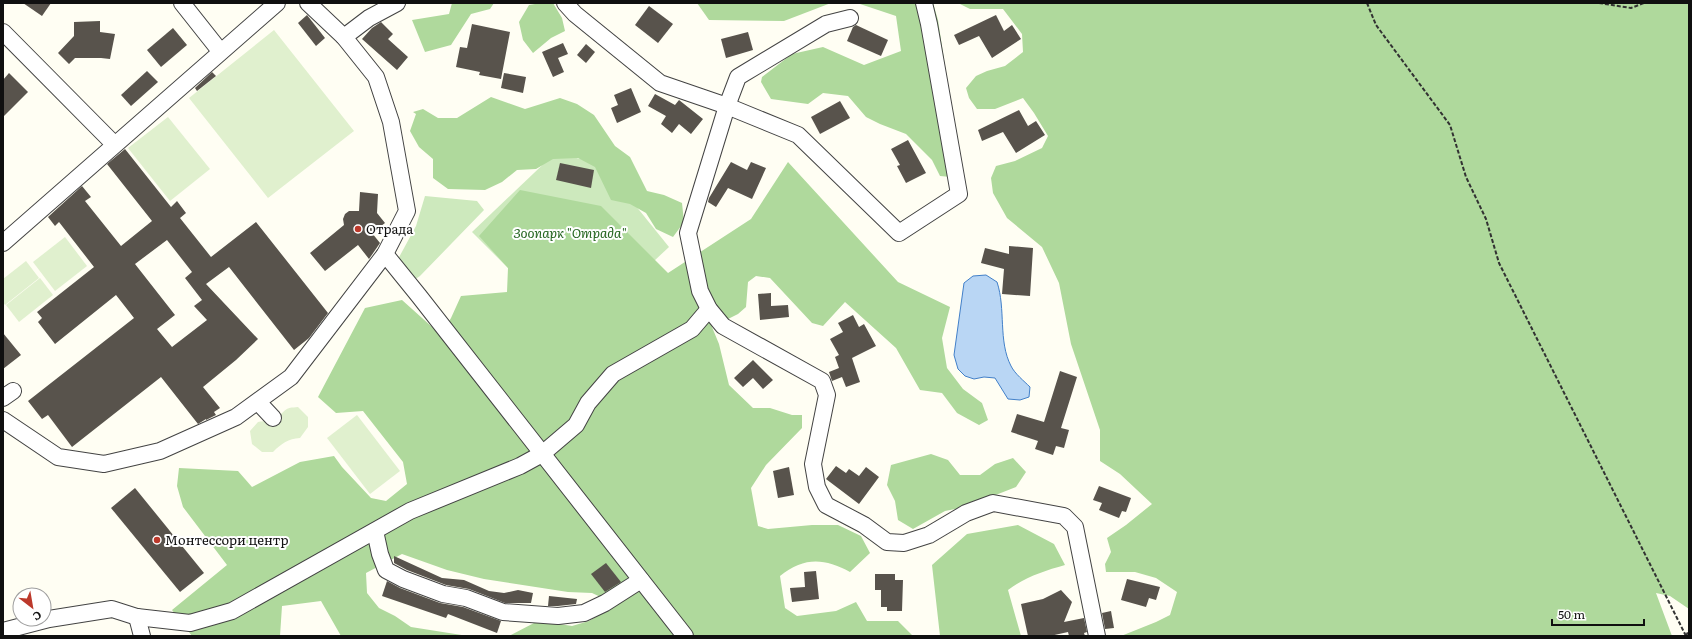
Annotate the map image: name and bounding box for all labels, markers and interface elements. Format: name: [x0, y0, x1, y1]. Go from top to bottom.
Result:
place label: Отрада: [366, 219, 413, 238]
park label: Зоопарк "Отрада": [513, 223, 627, 242]
marker: Отрада: [353, 224, 363, 234]
place label: Монтессори центр: [165, 530, 288, 549]
marker: Монтессори центр: [152, 535, 162, 545]
north arrow: [12, 587, 52, 627]
scale bar: [1552, 601, 1644, 627]
text: 50 m: [1558, 605, 1585, 623]
text: С: [30, 608, 45, 625]

